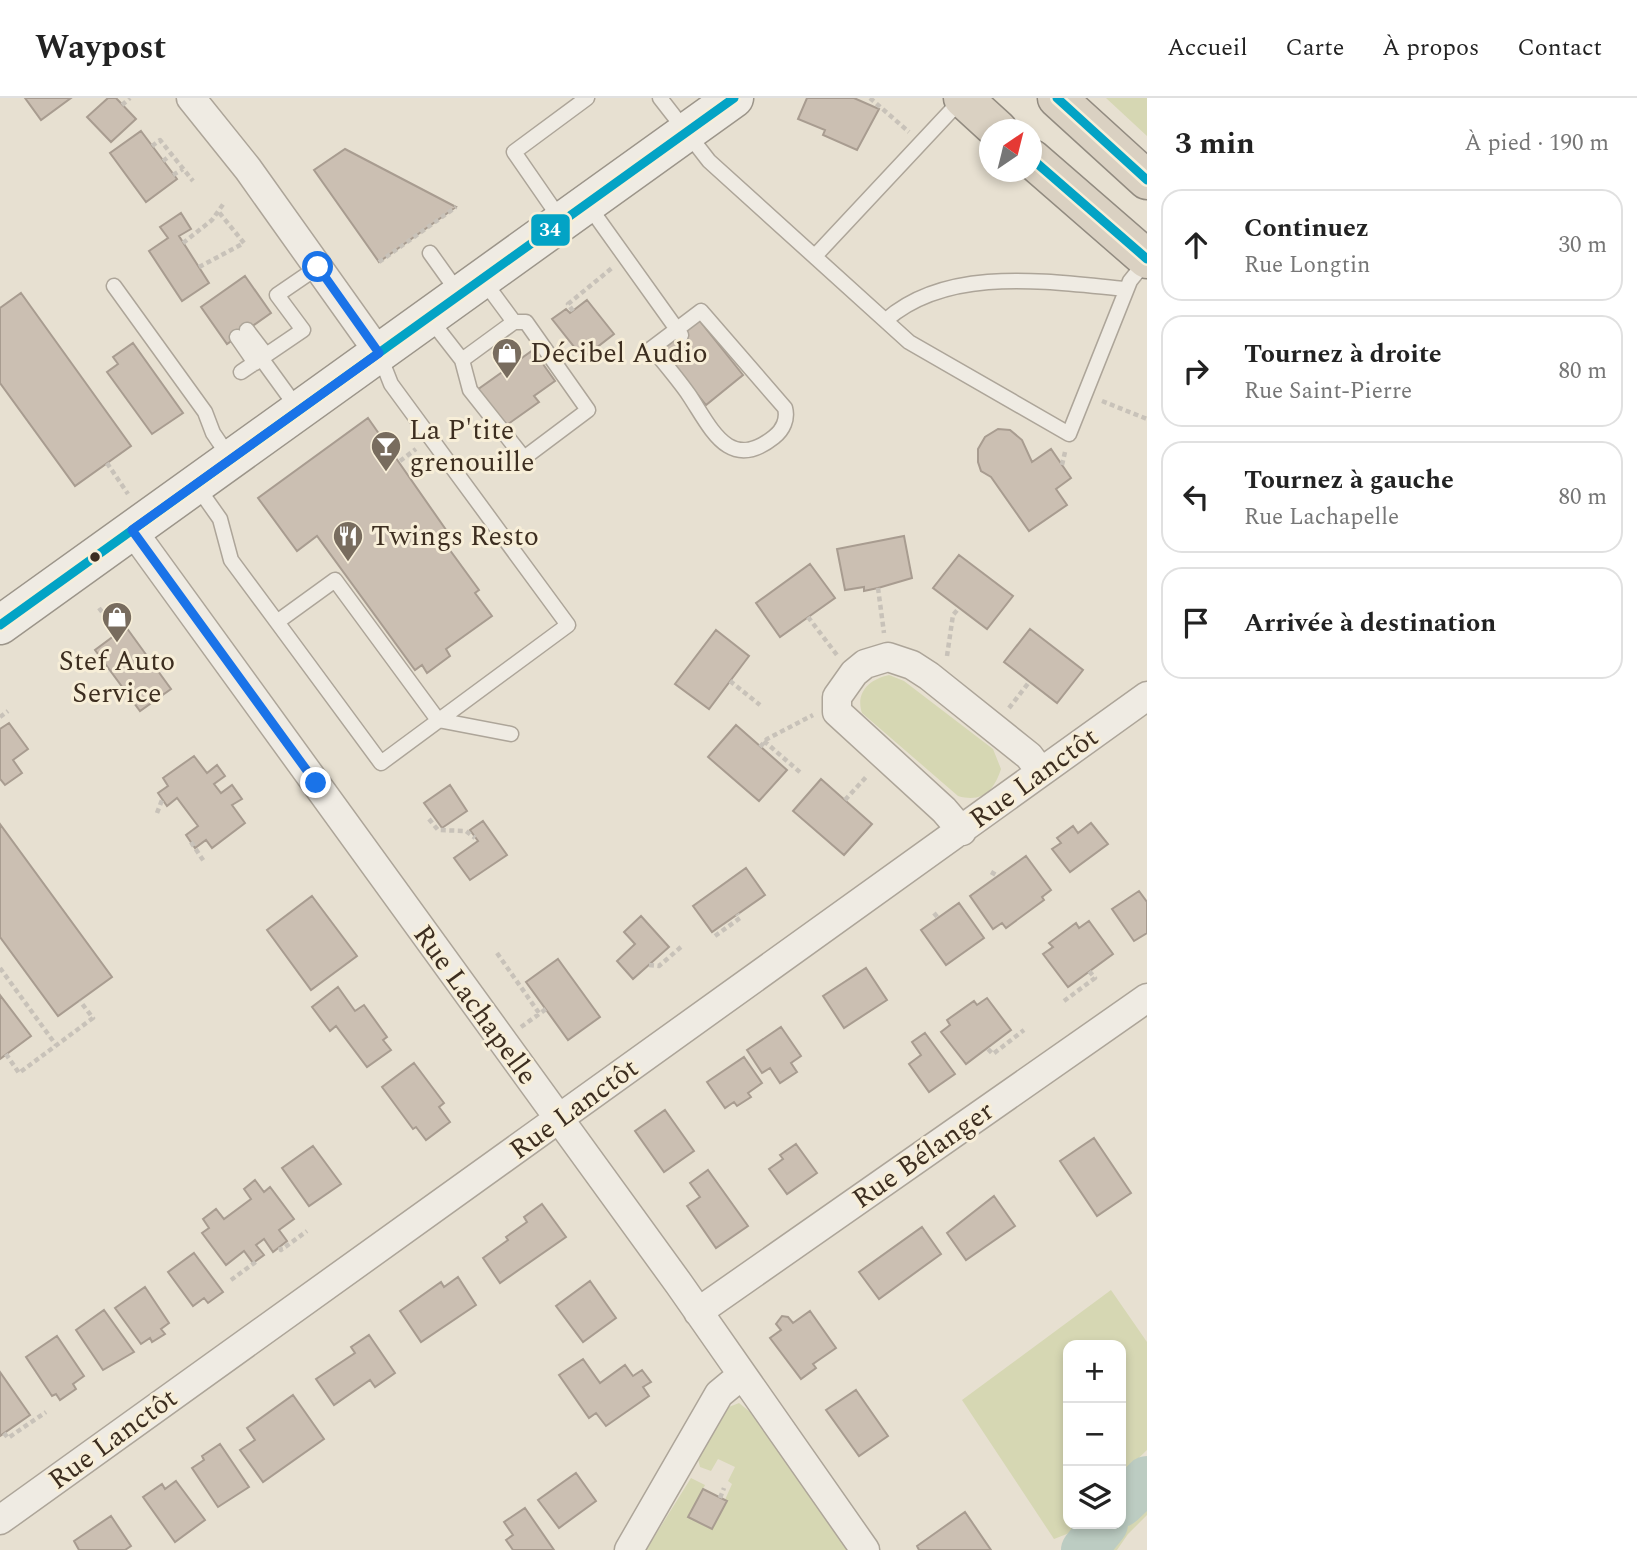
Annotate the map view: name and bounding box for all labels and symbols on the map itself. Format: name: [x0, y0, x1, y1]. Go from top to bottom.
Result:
north arrow: [979, 119, 1042, 182]
line badge: 34: [530, 213, 571, 247]
text: 34: [539, 216, 561, 245]
route start: [302, 251, 333, 282]
place label: Décibel Audio: [530, 332, 708, 375]
shop icon: Décibel Audio: [490, 336, 524, 380]
place label: La P'tite grenouille: [409, 409, 535, 484]
bar icon: La P'tite grenouille: [369, 429, 403, 473]
place label: Twings Resto: [371, 515, 539, 558]
restaurant icon: Twings Resto: [331, 519, 365, 563]
unlabelled marker: [88, 550, 102, 564]
shop icon: Stef Auto Service: [100, 600, 134, 644]
place label: Stef Auto Service: [59, 640, 175, 715]
street label: Rue Lanctôt: [960, 716, 1108, 840]
route end: [300, 767, 331, 798]
street label: Rue Lachapelle: [402, 916, 548, 1094]
street label: Rue Lanctôt: [500, 1047, 648, 1171]
street label: Rue Bélanger: [843, 1090, 1003, 1220]
street label: Rue Lanctôt: [39, 1377, 187, 1501]

